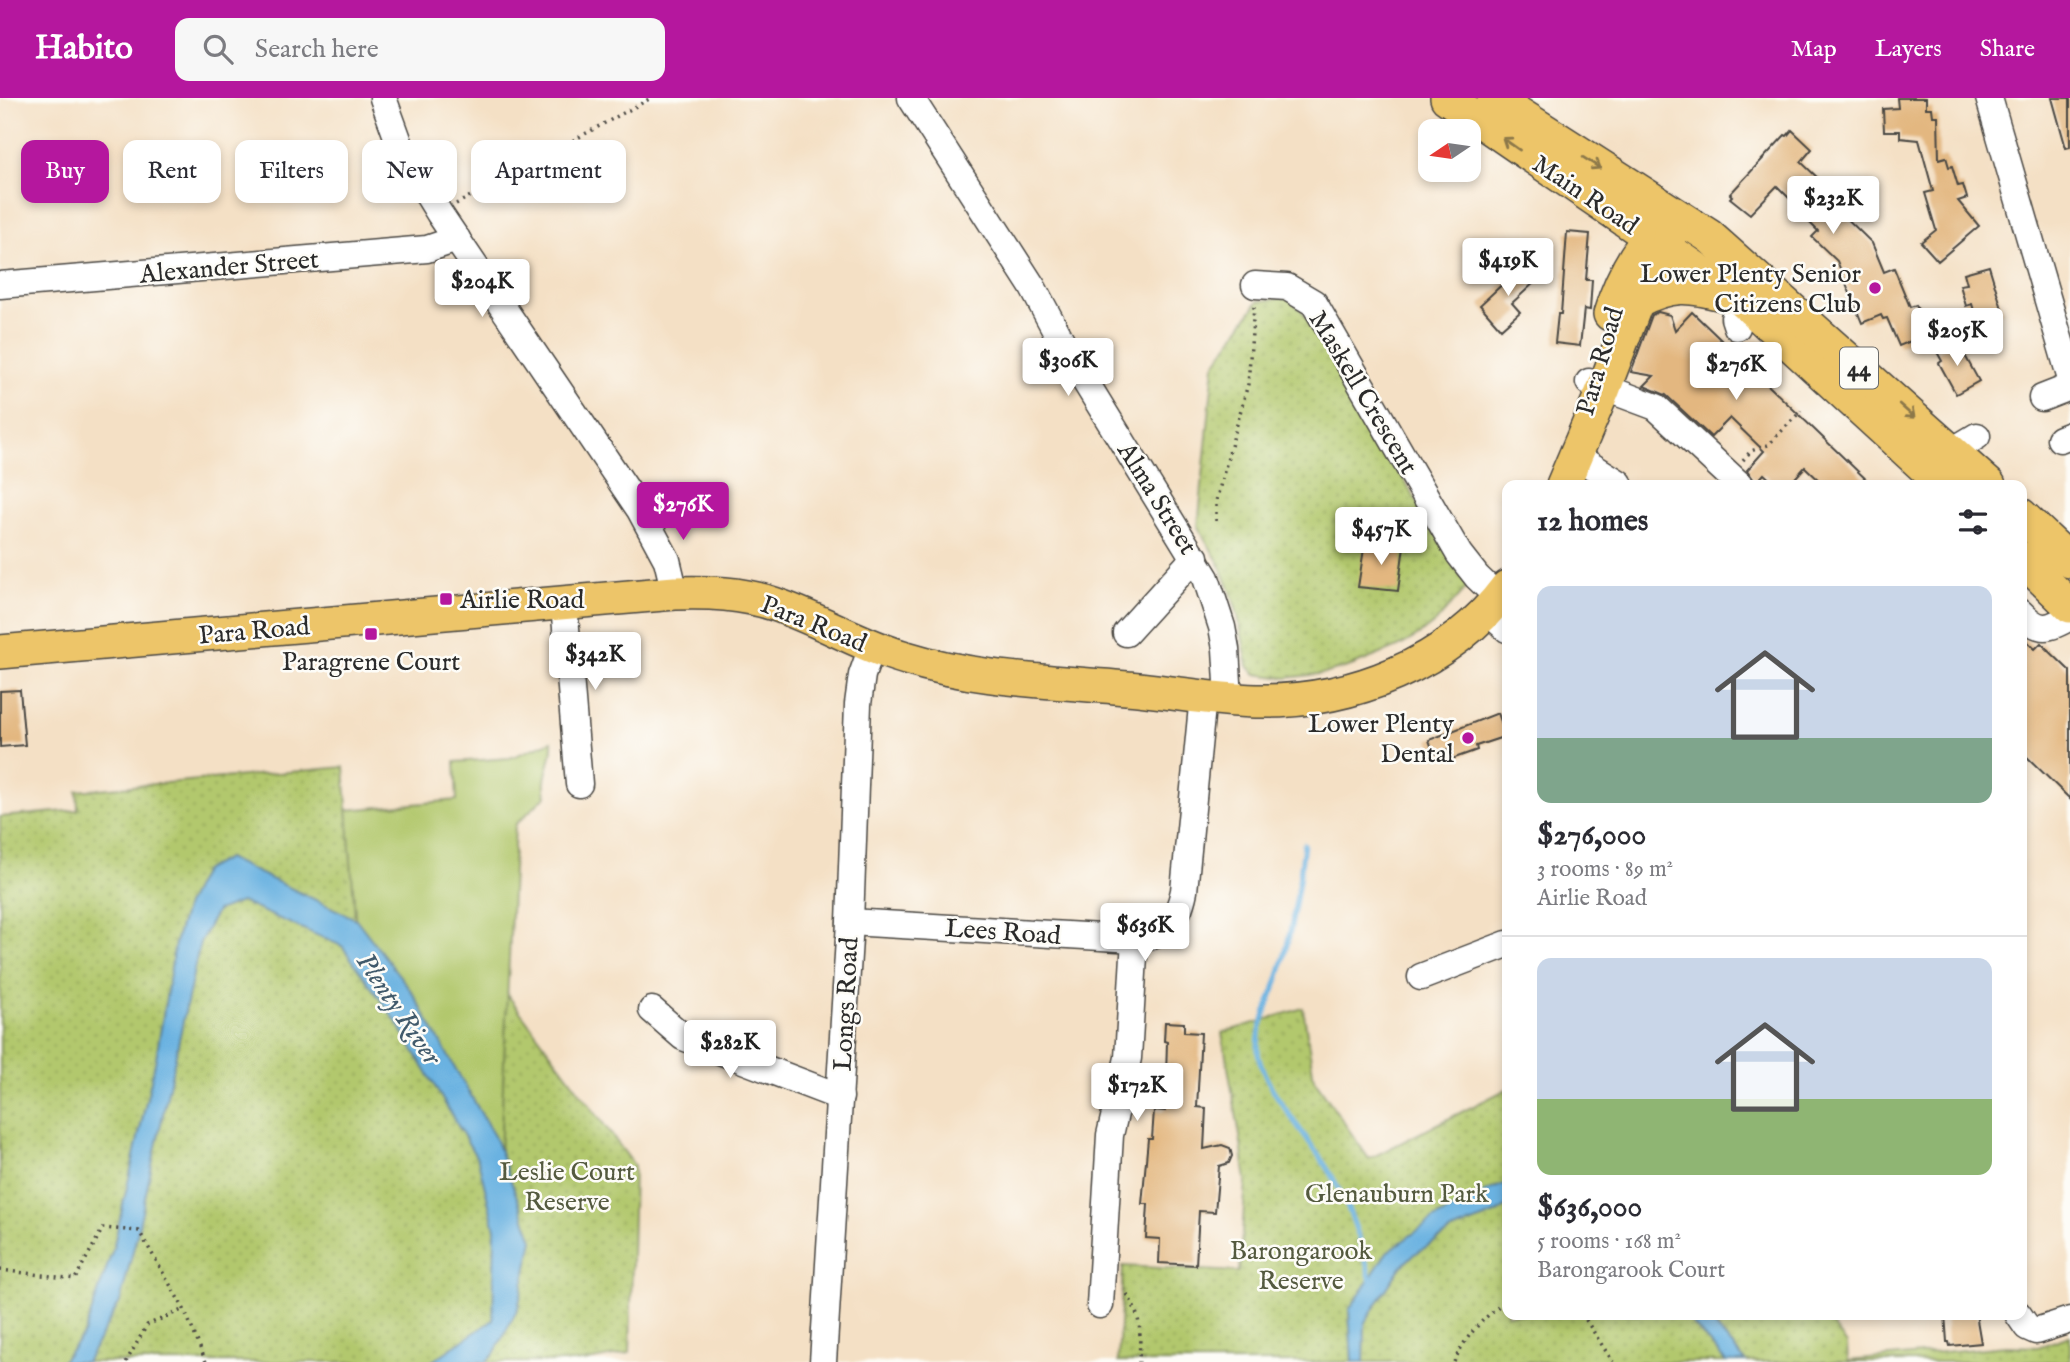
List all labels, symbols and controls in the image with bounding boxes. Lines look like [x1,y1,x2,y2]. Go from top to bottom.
search box [175,18,665,81]
text: Habito [35,28,133,70]
icon: search [199,30,237,68]
text: Search here [255,33,379,66]
text: Map [1791,34,1837,65]
text: Layers [1875,34,1942,65]
text: Share [1980,34,2035,65]
north arrow [1418,119,1480,182]
map controls [1418,119,1481,182]
one-way arrow [1501,137,1521,151]
chip: Buy [21,140,109,203]
chip: Rent [123,140,221,203]
chip: Filters [235,140,348,203]
chip: New [362,140,457,203]
chip: Apartment [471,140,626,203]
street label: Main Road [1526,148,1645,243]
one-way arrow [1582,155,1601,170]
pin: $232K [1784,176,1882,236]
text: $232K [1803,184,1863,213]
pin: $419K [1459,238,1557,298]
street label: Alexander Street [137,243,320,292]
text: $419K [1478,246,1538,275]
place label: Lower Plenty Senior Citizens Club [1640,258,1861,321]
pin: $204K [433,260,531,319]
text: $204K [451,267,513,296]
marker: Lower Plenty Senior Citizens Club [1867,280,1883,296]
street label: Para Road [1569,303,1632,419]
street label: Maskell Crescent [1301,305,1425,481]
pin: $205K [1908,308,2006,368]
text: $205K [1927,316,1987,345]
pin: $306K [1019,338,1117,398]
pin: $276K [1687,342,1785,402]
text: $306K [1039,346,1097,375]
road number: 44 [1840,347,1878,388]
text: $276K [1706,350,1766,379]
one-way arrow [1898,403,1916,419]
street label: Alma Street [1109,436,1204,561]
pin: $276K [634,482,732,542]
text: $276K [653,490,713,519]
text: 12 homes [1537,503,1648,541]
icon: filters [1954,503,1992,541]
pin: $457K [1332,508,1430,567]
text: $457K [1351,515,1411,544]
place label: Airlie Road [459,584,585,617]
street label: Para Road [756,588,871,661]
marker: Airlie Road [438,591,454,607]
street label: Para Road [197,610,311,653]
marker: Paragrene Court [363,626,379,642]
pin: $342K [546,632,644,692]
icon: home [1702,632,1828,758]
text: $342K [565,640,625,669]
place label: Paragrene Court [282,646,460,679]
place label: Lower Plenty Dental [1308,708,1455,771]
marker: Lower Plenty Dental [1460,730,1476,746]
text: $276,000 [1537,817,1646,855]
text: 3 rooms · 89 m² [1537,855,1673,884]
text: Airlie Road [1537,884,1647,913]
pin: $636K [1096,904,1194,963]
text: $636K [1116,911,1174,940]
street label: Lees Road [944,912,1062,953]
street label: Longs Road [827,936,866,1072]
water label: Plenty River [347,946,449,1074]
icon: home [1702,1004,1828,1130]
pin: $282K [681,1020,779,1080]
text: $282K [700,1028,760,1057]
pin: $172K [1088,1063,1186,1123]
text: $172K [1107,1071,1167,1100]
park label: Leslie Court Reserve [499,1156,635,1219]
park label: Glenauburn Park [1305,1178,1490,1211]
text: $636,000 [1537,1189,1642,1227]
text: 5 rooms · 168 m² [1537,1227,1681,1256]
park label: Barongarook Reserve [1230,1235,1373,1298]
text: Barongarook Court [1537,1256,1725,1285]

